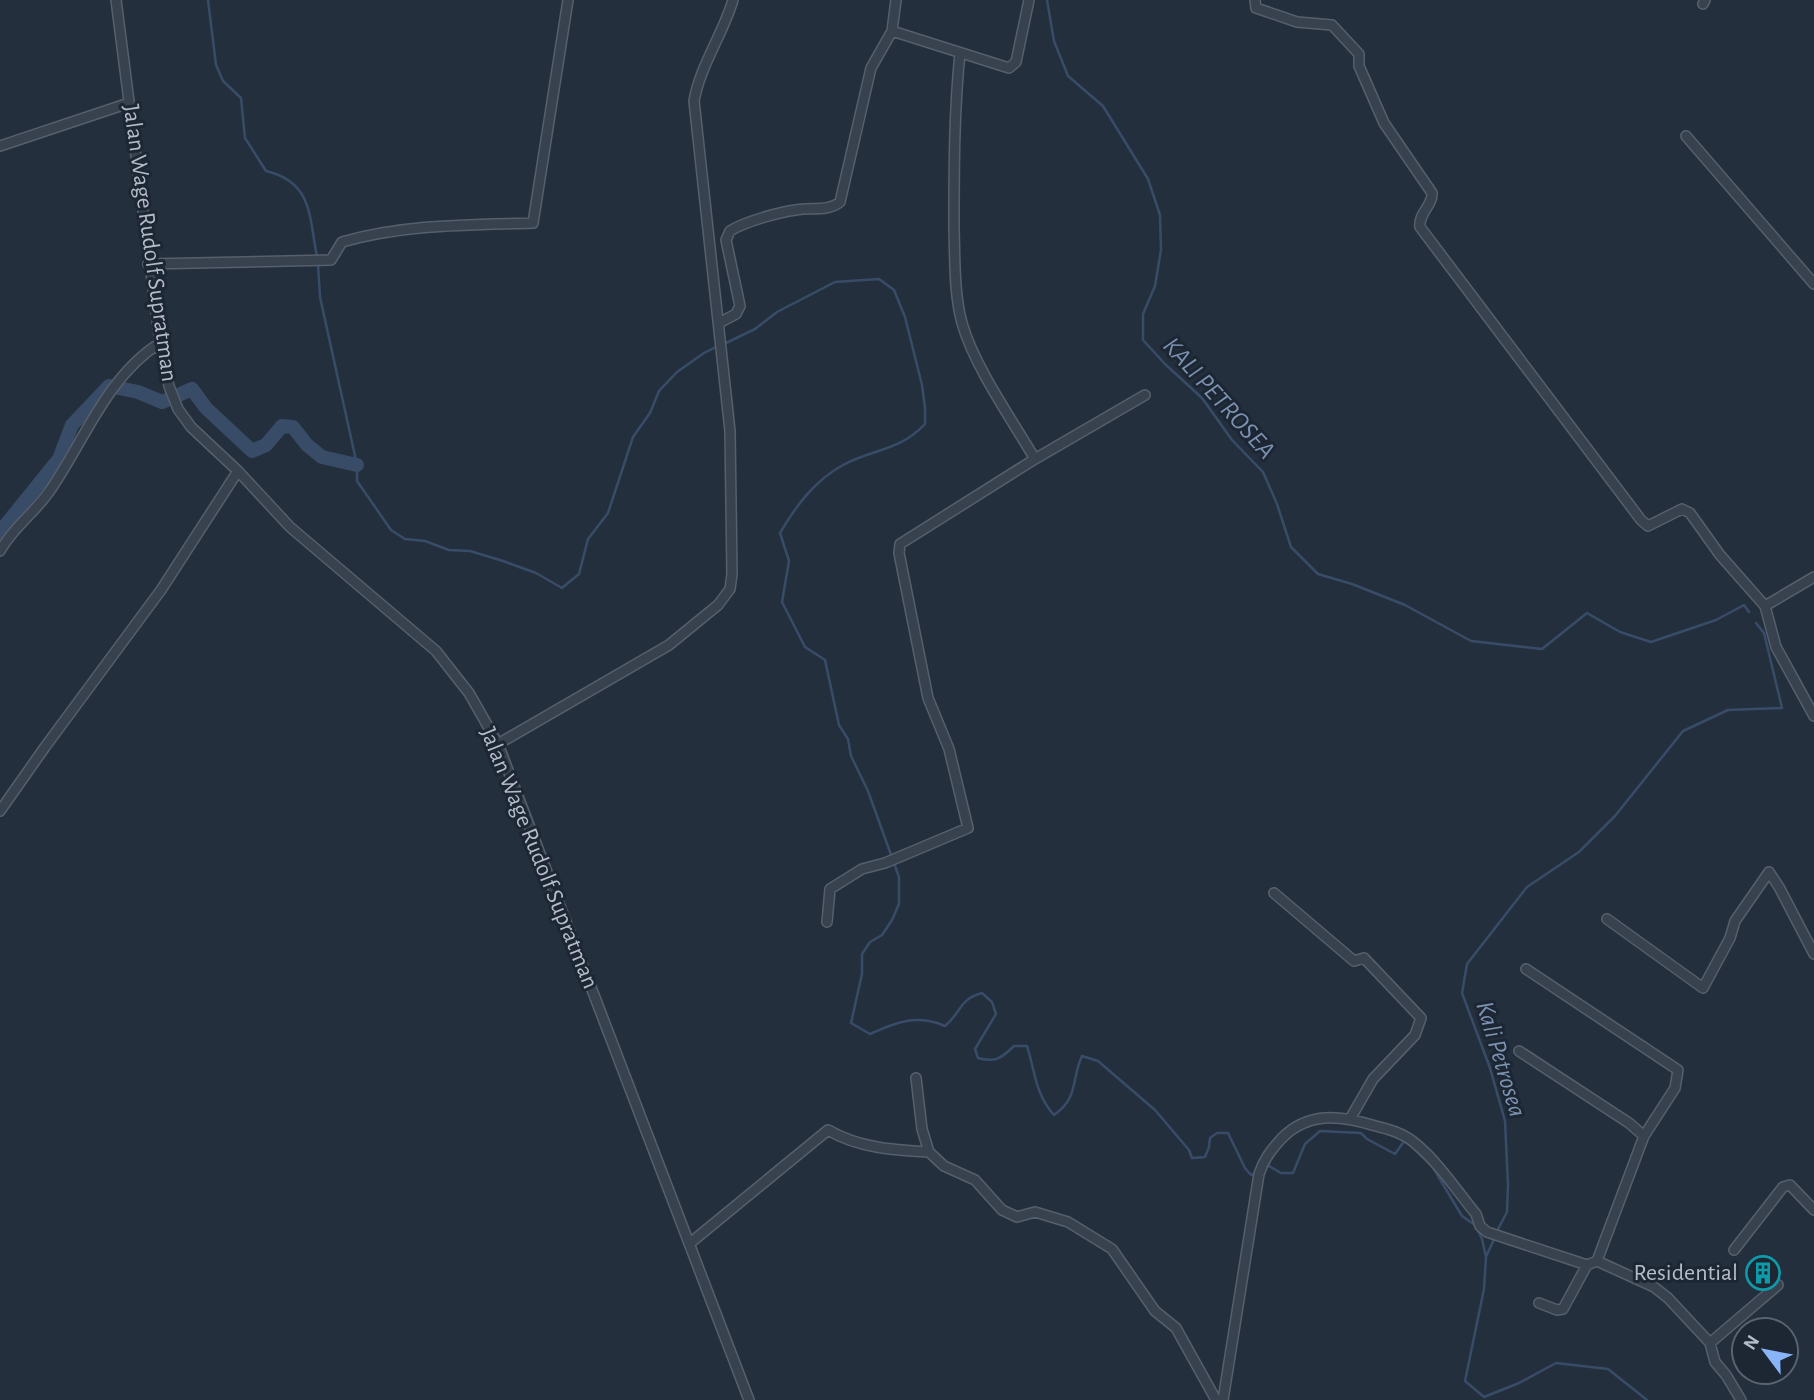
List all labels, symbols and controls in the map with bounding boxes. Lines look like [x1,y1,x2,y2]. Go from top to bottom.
street label: Jalan Wage Rudolf Supratman [119,103,181,383]
water label: KALI PETROSEA [1158,332,1280,464]
street label: Jalan Wage Rudolf Supratman [475,724,603,992]
water label: Kali Petrosea [1471,998,1531,1120]
building icon: Residential [1744,1254,1782,1292]
place label: Residential [1633,1261,1738,1285]
north arrow [1730,1316,1800,1386]
text: N [1740,1332,1763,1353]

